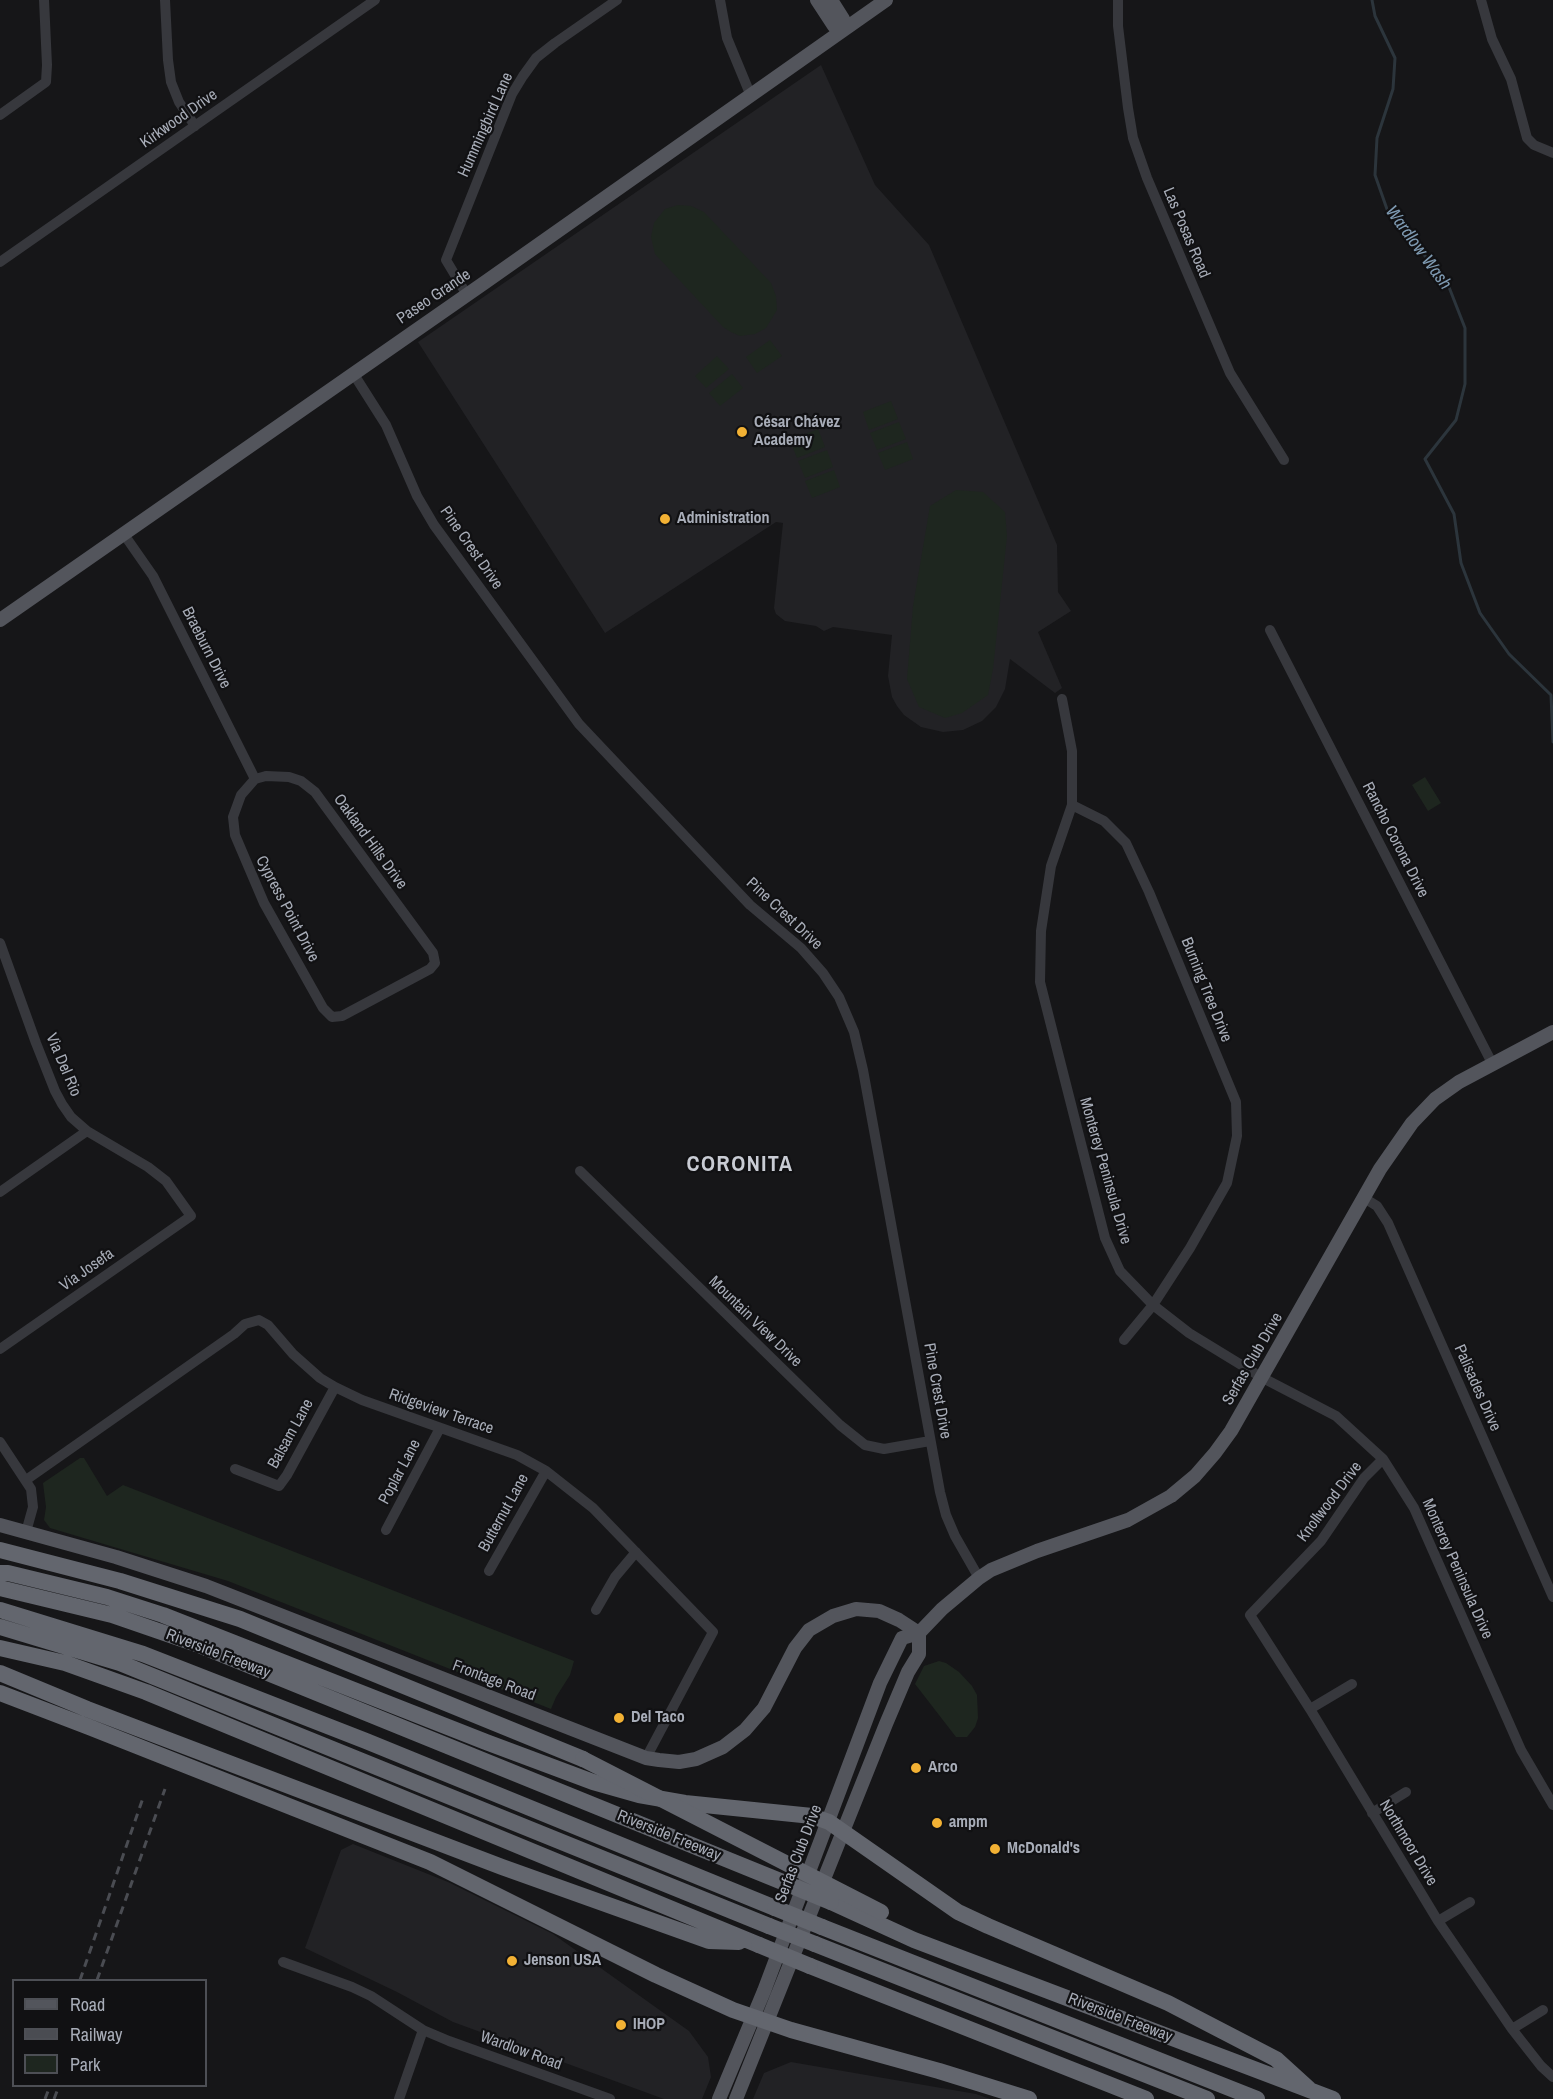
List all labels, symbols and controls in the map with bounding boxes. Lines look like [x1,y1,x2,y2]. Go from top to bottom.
street label: Hummingbird Lane [454,70,518,180]
street label: Kirkwood Drive [137,85,221,153]
street label: Las Posas Road [1158,185,1214,281]
water label: Wardlow Wash [1380,202,1456,294]
street label: Paseo Grande [394,265,474,329]
place label: César Chávez Academy [754,413,840,451]
marker: César Chávez Academy [735,425,749,439]
street label: Pine Crest Drive [435,503,507,593]
place label: Administration [677,509,770,529]
marker: Administration [658,512,672,526]
street label: Braeburn Drive [177,604,235,692]
street label: Rancho Corona Drive [1358,779,1432,901]
street label: Oakland Hills Drive [329,791,411,893]
street label: Cypress Point Drive [251,853,323,965]
street label: Pine Crest Drive [742,874,826,954]
street label: Burning Tree Drive [1176,935,1236,1045]
street label: Via Del Rio [41,1030,85,1100]
street label: Monterey Peninsula Drive [1075,1095,1135,1247]
district label: CORONITA [687,1152,793,1178]
street label: Via Josefa [56,1244,118,1296]
street label: Mountain View Drive [704,1273,806,1371]
street label: Serfas Club Drive [1219,1309,1287,1409]
street label: Pine Crest Drive [919,1342,955,1440]
street label: Palisades Drive [1449,1342,1505,1434]
street label: Ridgeview Terrace [386,1385,496,1439]
street label: Balsam Lane [264,1396,318,1472]
street label: Poplar Lane [375,1436,425,1508]
street label: Knollwood Drive [1294,1458,1366,1546]
street label: Butternut Lane [475,1471,533,1555]
street label: Monterey Peninsula Drive [1417,1496,1497,1642]
street label: Riverside Freeway [163,1625,273,1683]
street label: Frontage Road [450,1656,538,1706]
place label: Del Taco [631,1708,685,1728]
marker: Del Taco [612,1711,626,1725]
place label: Arco [928,1758,958,1778]
marker: Arco [909,1761,923,1775]
street label: Northmoor Drive [1375,1797,1441,1889]
street label: Serfas Club Drive [771,1802,827,1906]
street label: Riverside Freeway [614,1806,724,1866]
place label: ampm [949,1813,988,1833]
marker: ampm [930,1816,944,1830]
place label: McDonald's [1007,1839,1080,1859]
marker: McDonald's [988,1842,1002,1856]
place label: Jenson USA [524,1951,601,1971]
marker: Jenson USA [505,1954,519,1968]
legend [12,1979,207,2087]
street label: Riverside Freeway [1065,1989,1175,2047]
text: Road [70,1992,105,2017]
place label: IHOP [633,2015,665,2035]
marker: IHOP [614,2018,628,2032]
text: Railway [70,2022,123,2047]
street label: Wardlow Road [478,2027,564,2075]
text: Park [70,2052,100,2077]

